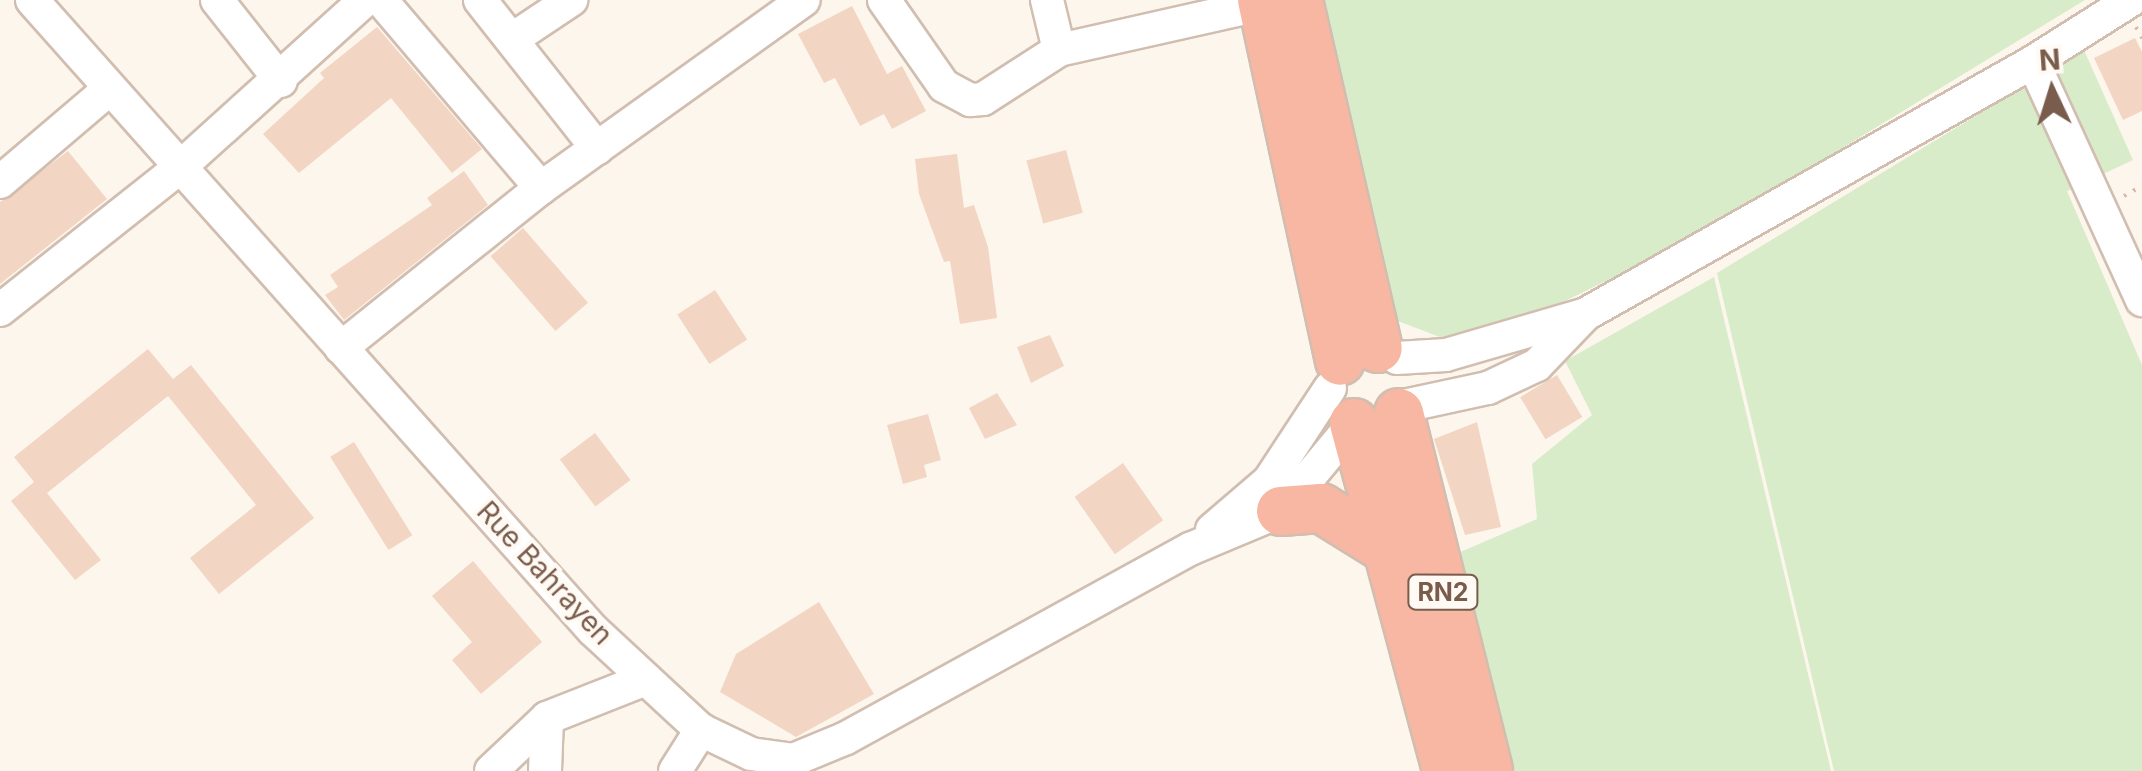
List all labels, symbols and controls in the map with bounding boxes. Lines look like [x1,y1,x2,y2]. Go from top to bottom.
north arrow [2002,40,2102,140]
text: N [2038,42,2062,78]
street label: Rue Bahrayen [470,495,620,651]
road number: RN2 [1406,572,1480,612]

